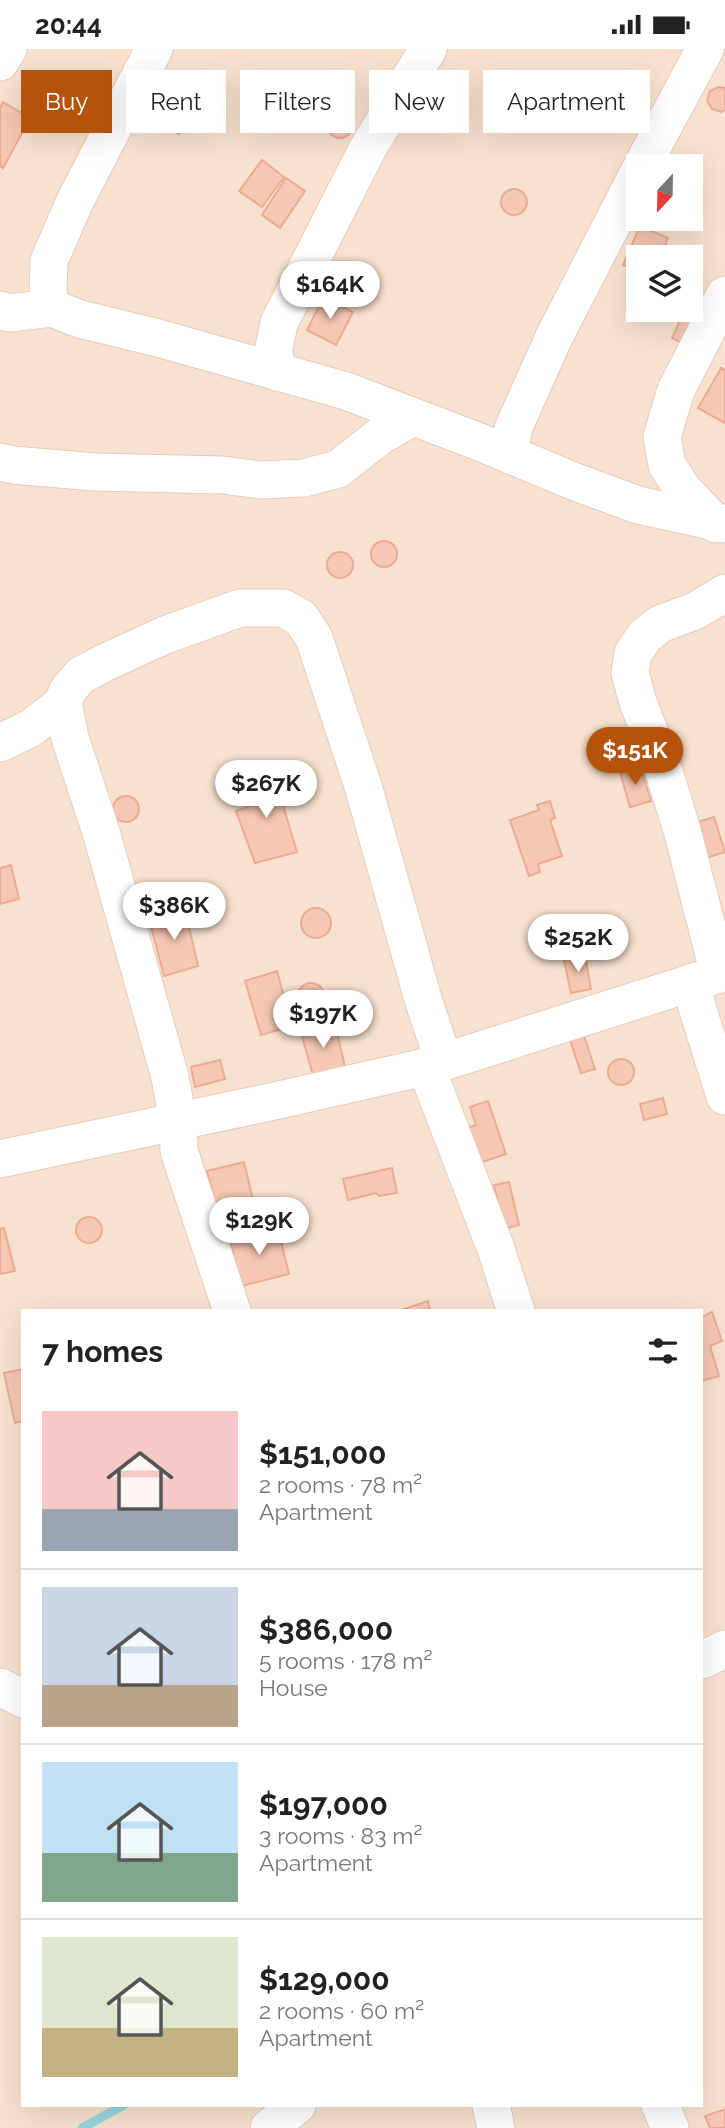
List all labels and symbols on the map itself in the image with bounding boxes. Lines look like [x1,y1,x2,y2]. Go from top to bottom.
north arrow [626,154,704,231]
pin: $164K [281,261,379,321]
pin: $151K [586,727,684,787]
pin: $267K [217,761,315,820]
pin: $386K [125,883,223,942]
pin: $252K [529,915,627,974]
pin: $197K [274,991,372,1050]
pin: $129K [210,1197,308,1257]

